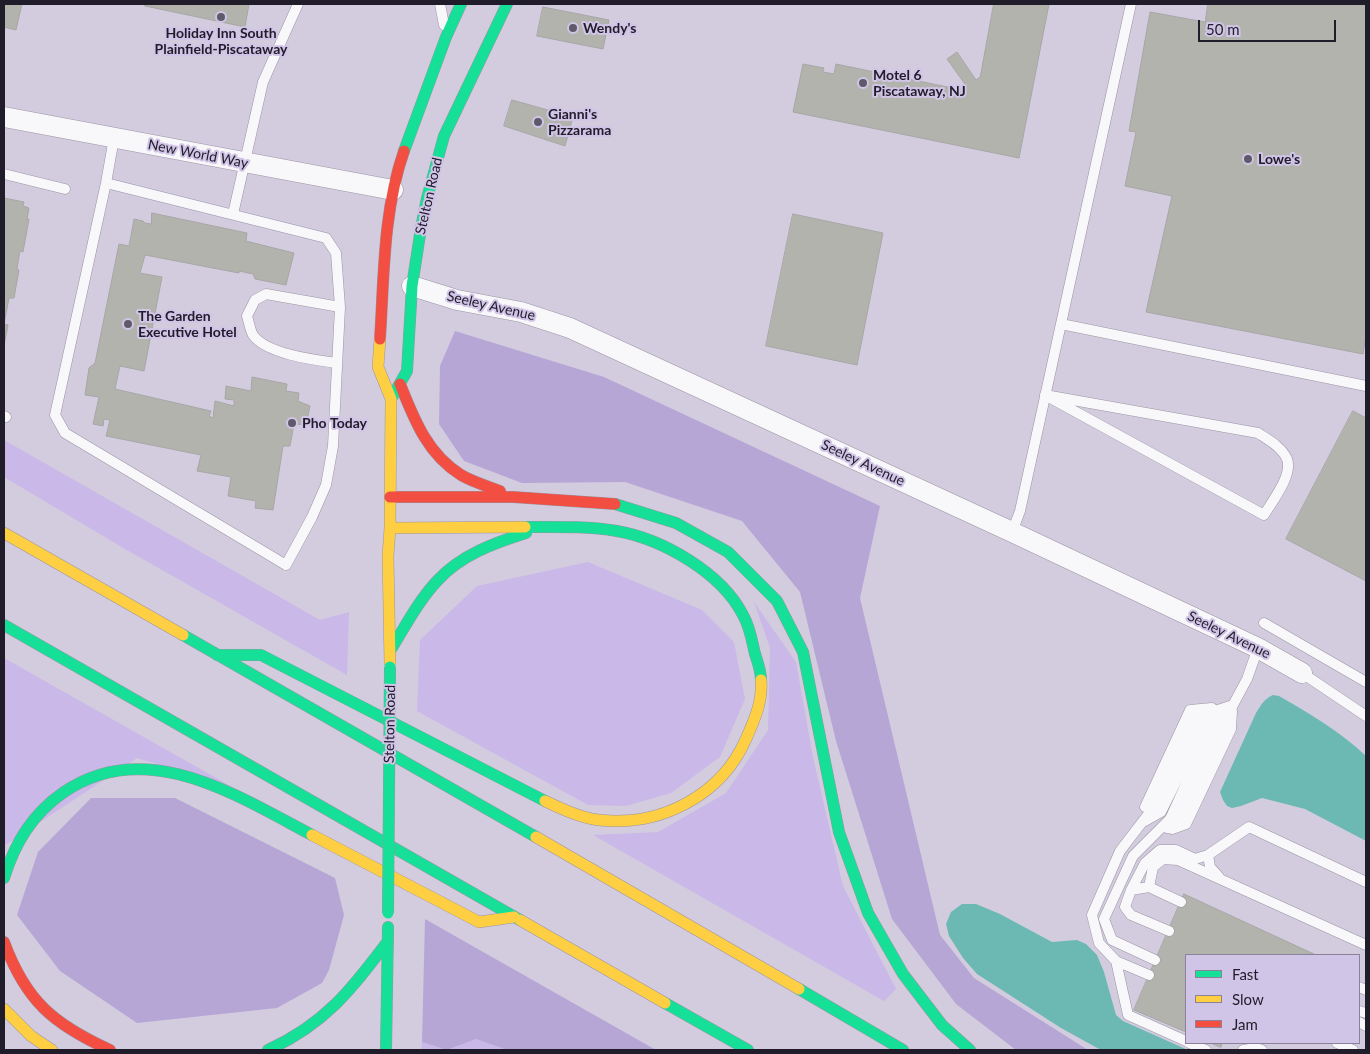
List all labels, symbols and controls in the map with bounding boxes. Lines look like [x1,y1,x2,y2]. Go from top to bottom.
scale bar [1200,10,1338,42]
marker: Holiday Inn South Plainfield-Piscataway [215,11,227,23]
place label: Wendy's [583,20,637,36]
text: 50 m [1206,20,1240,38]
marker: Wendy's [567,22,579,34]
place label: Holiday Inn South Plainfield-Piscataway [155,25,287,58]
place label: Motel 6 Piscataway, NJ [873,67,966,100]
marker: Motel 6 Piscataway, NJ [857,77,869,89]
place label: Gianni's Pizzarama [548,106,611,138]
marker: Gianni's Pizzarama [532,116,544,128]
street label: New World Way [147,136,249,172]
place label: Lowe's [1258,151,1300,167]
marker: Lowe's [1242,153,1254,165]
street label: Stelton Road [412,156,446,236]
street label: Seeley Avenue [445,288,537,324]
place label: The Garden Executive Hotel [138,308,237,341]
marker: The Garden Executive Hotel [122,318,134,330]
place label: Pho Today [302,415,367,431]
marker: Pho Today [286,417,298,429]
street label: Seeley Avenue [819,436,907,490]
street label: Seeley Avenue [1185,608,1273,662]
street label: Stelton Road [381,685,399,763]
legend [1185,954,1360,1044]
text: Fast [1232,965,1259,983]
text: Slow [1232,990,1264,1008]
text: Jam [1232,1015,1258,1033]

